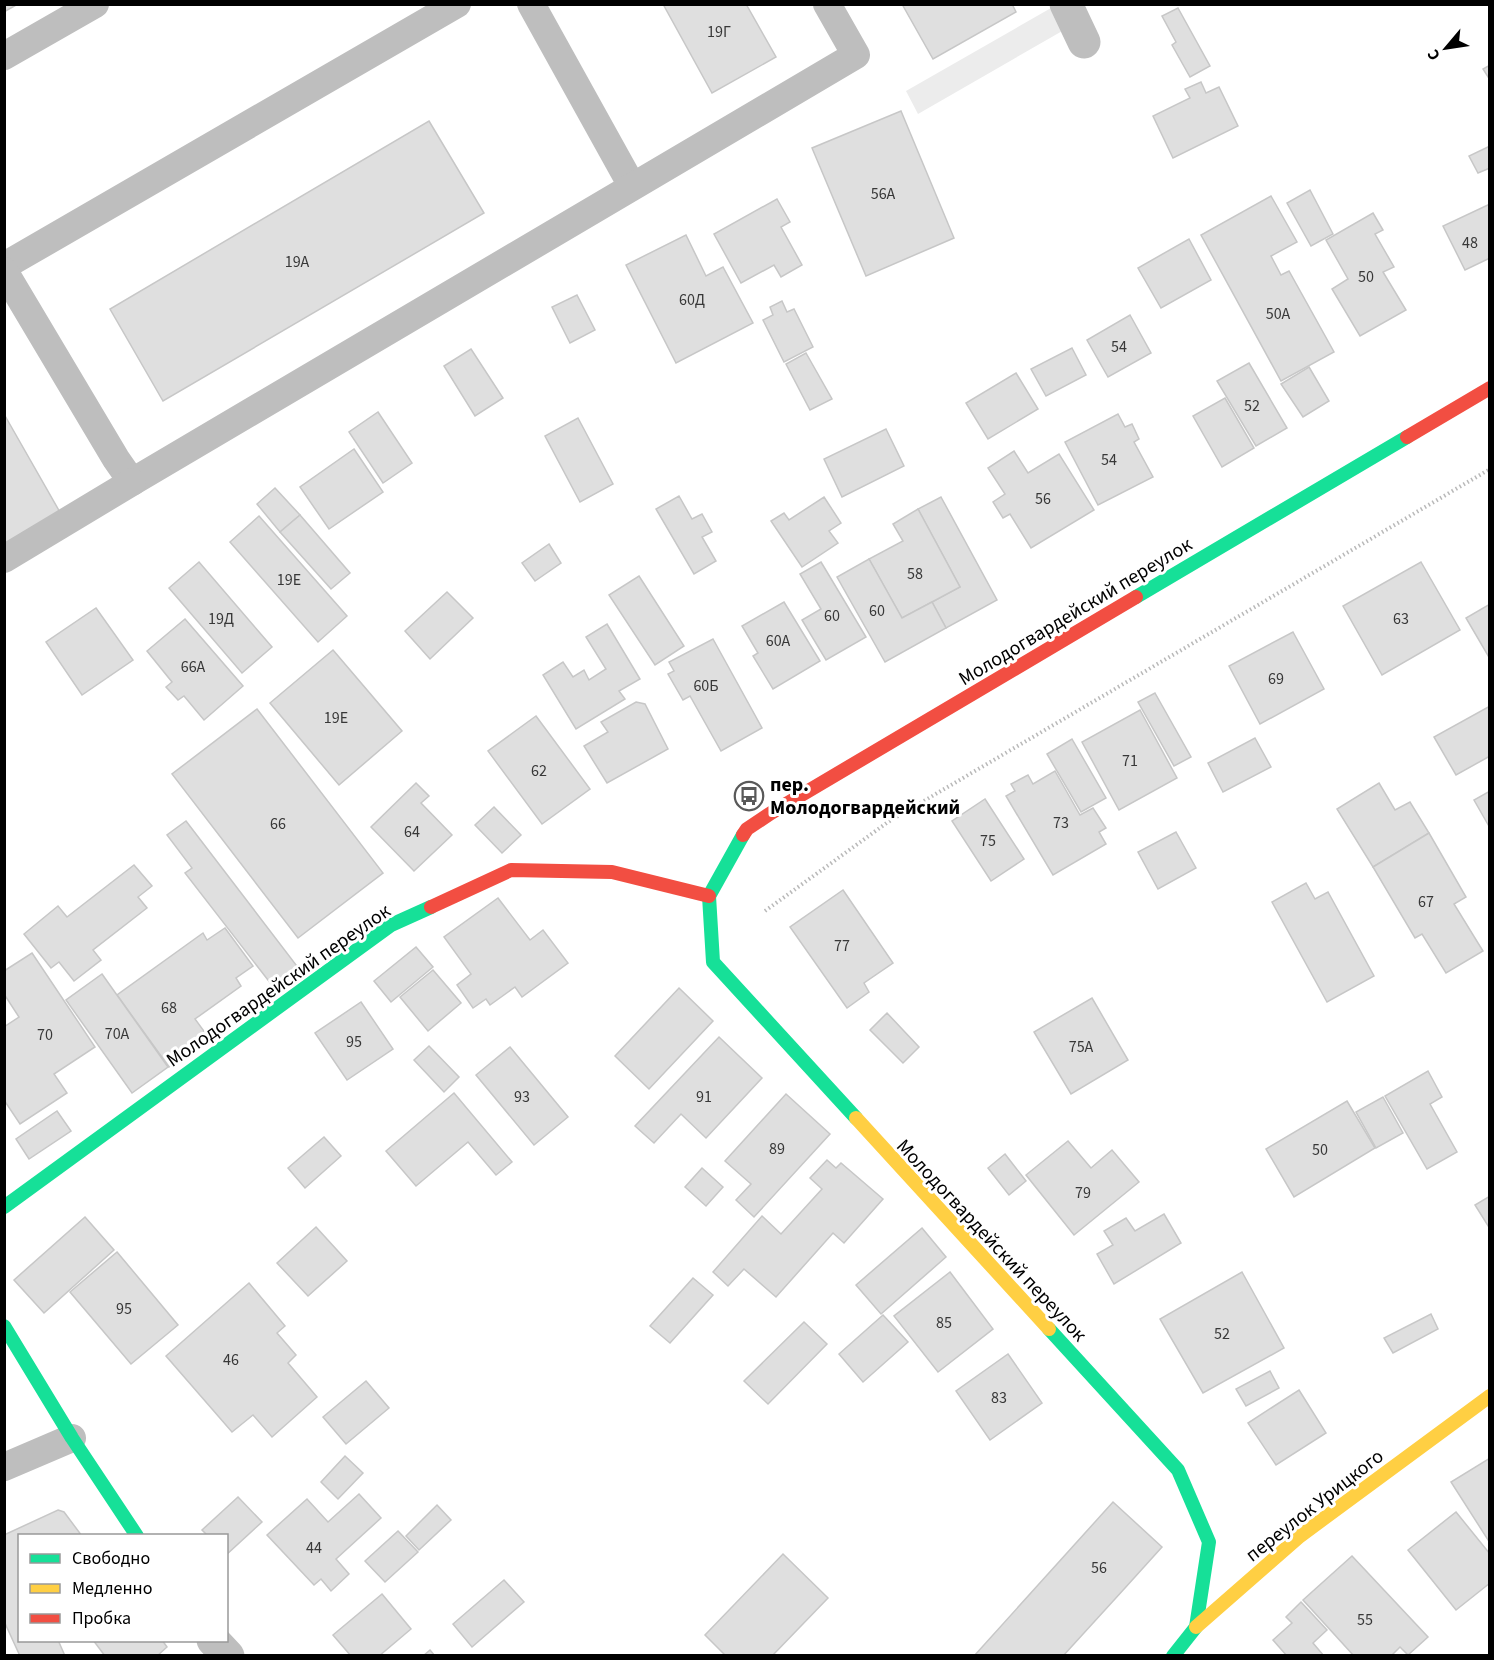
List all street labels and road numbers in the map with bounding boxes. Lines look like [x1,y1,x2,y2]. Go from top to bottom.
street label: Молодогвардейский переулок [953,531,1198,693]
street label: Молодогвардейский переулок [161,897,396,1074]
street label: Молодогвардейский переулок [890,1133,1093,1348]
street label: переулок Урицкого [1240,1443,1390,1569]

